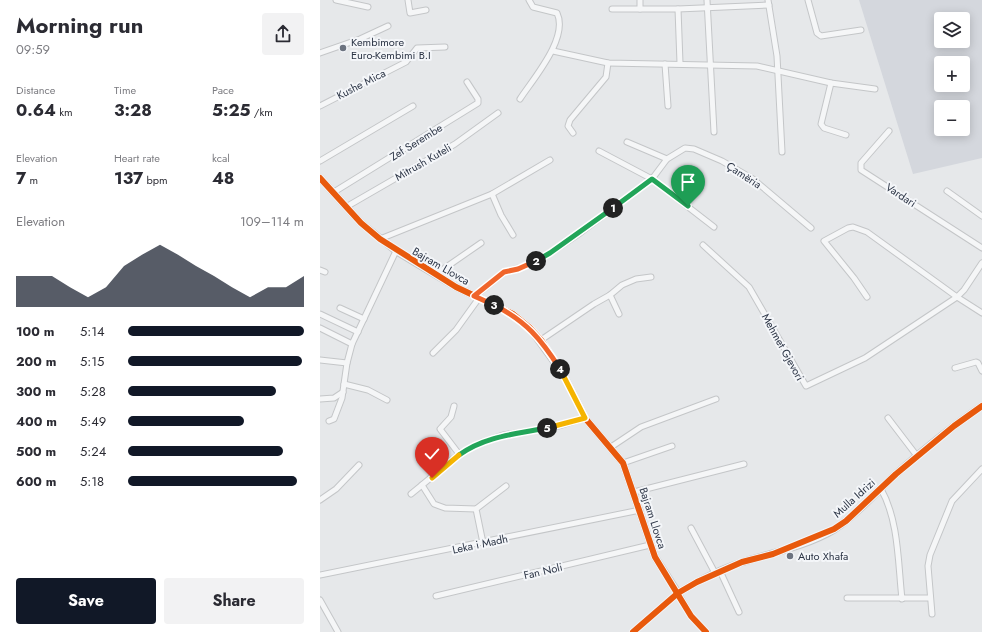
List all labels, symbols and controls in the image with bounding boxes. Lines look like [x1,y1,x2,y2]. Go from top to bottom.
text: Morning run [16,9,143,41]
map controls [934,12,970,136]
button: layers [934,12,970,48]
button: share [262,13,304,55]
place label: Kembimore Euro-Kembimi B.I [351,34,431,63]
text: 09:59 [16,40,50,59]
marker: Kembimore Euro-Kembimi B.I [338,43,348,53]
button: + [934,56,970,92]
street label: Kushe Mica [334,65,388,103]
text: Distance [16,82,55,98]
text: Time [114,82,136,98]
text: Pace [212,82,234,98]
text: 0.64 [16,98,56,122]
text: 3:28 [114,98,152,122]
text: 5:25 [212,98,251,122]
button: − [934,100,970,136]
text: km [56,104,73,120]
text: /km [251,104,273,120]
street label: Zef Serembe [387,119,446,164]
street label: Mitrush Kuteli [392,139,454,185]
text: Elevation [16,150,58,166]
text: Heart rate [114,150,160,166]
text: kcal [212,150,230,166]
street label: Çamëria [723,158,765,192]
pin [671,165,705,206]
text: 7 [16,166,26,190]
text: 137 [114,166,143,190]
text: 48 [212,166,235,190]
icon: arrive [677,171,699,193]
text: m [26,172,38,188]
text: bpm [143,172,168,188]
street label: Vardari [883,179,919,211]
pin: 1 [603,198,623,218]
text: 1 [610,200,616,216]
text: Elevation [16,212,65,231]
text: 109–114 m [240,212,304,231]
street label: Bajram Llovca [409,243,473,289]
pin: 2 [526,251,546,271]
text: 2 [532,253,540,269]
pin: 3 [484,295,504,315]
text: 3 [491,297,497,313]
street label: Mehmet Gjevori [758,310,808,384]
text: 100 m [16,322,54,341]
text: 5:14 [80,322,105,341]
text: 200 m [16,352,56,371]
text: 5:15 [80,352,104,371]
pin: 4 [550,359,570,379]
text: 4 [556,361,564,377]
text: 300 m [16,382,56,401]
text: 5:28 [80,382,106,401]
text: 400 m [16,412,57,431]
text: 5:49 [80,412,106,431]
pin: 5 [537,418,557,438]
text: 5 [543,420,551,436]
pin [415,437,449,478]
text: 500 m [16,442,56,461]
text: 5:24 [80,442,106,461]
icon: check [421,443,443,465]
text: 600 m [16,472,56,491]
text: 5:18 [80,472,104,491]
street label: Mulla Idrizi [829,475,879,521]
street label: Bajram Llovca [636,485,670,551]
street label: Leka i Madh [451,530,509,558]
place label: Auto Xhafa [798,548,848,564]
marker: Auto Xhafa [785,551,795,561]
street label: Fan Noli [522,559,564,583]
button: Save [16,578,156,624]
button: Share [164,578,304,624]

